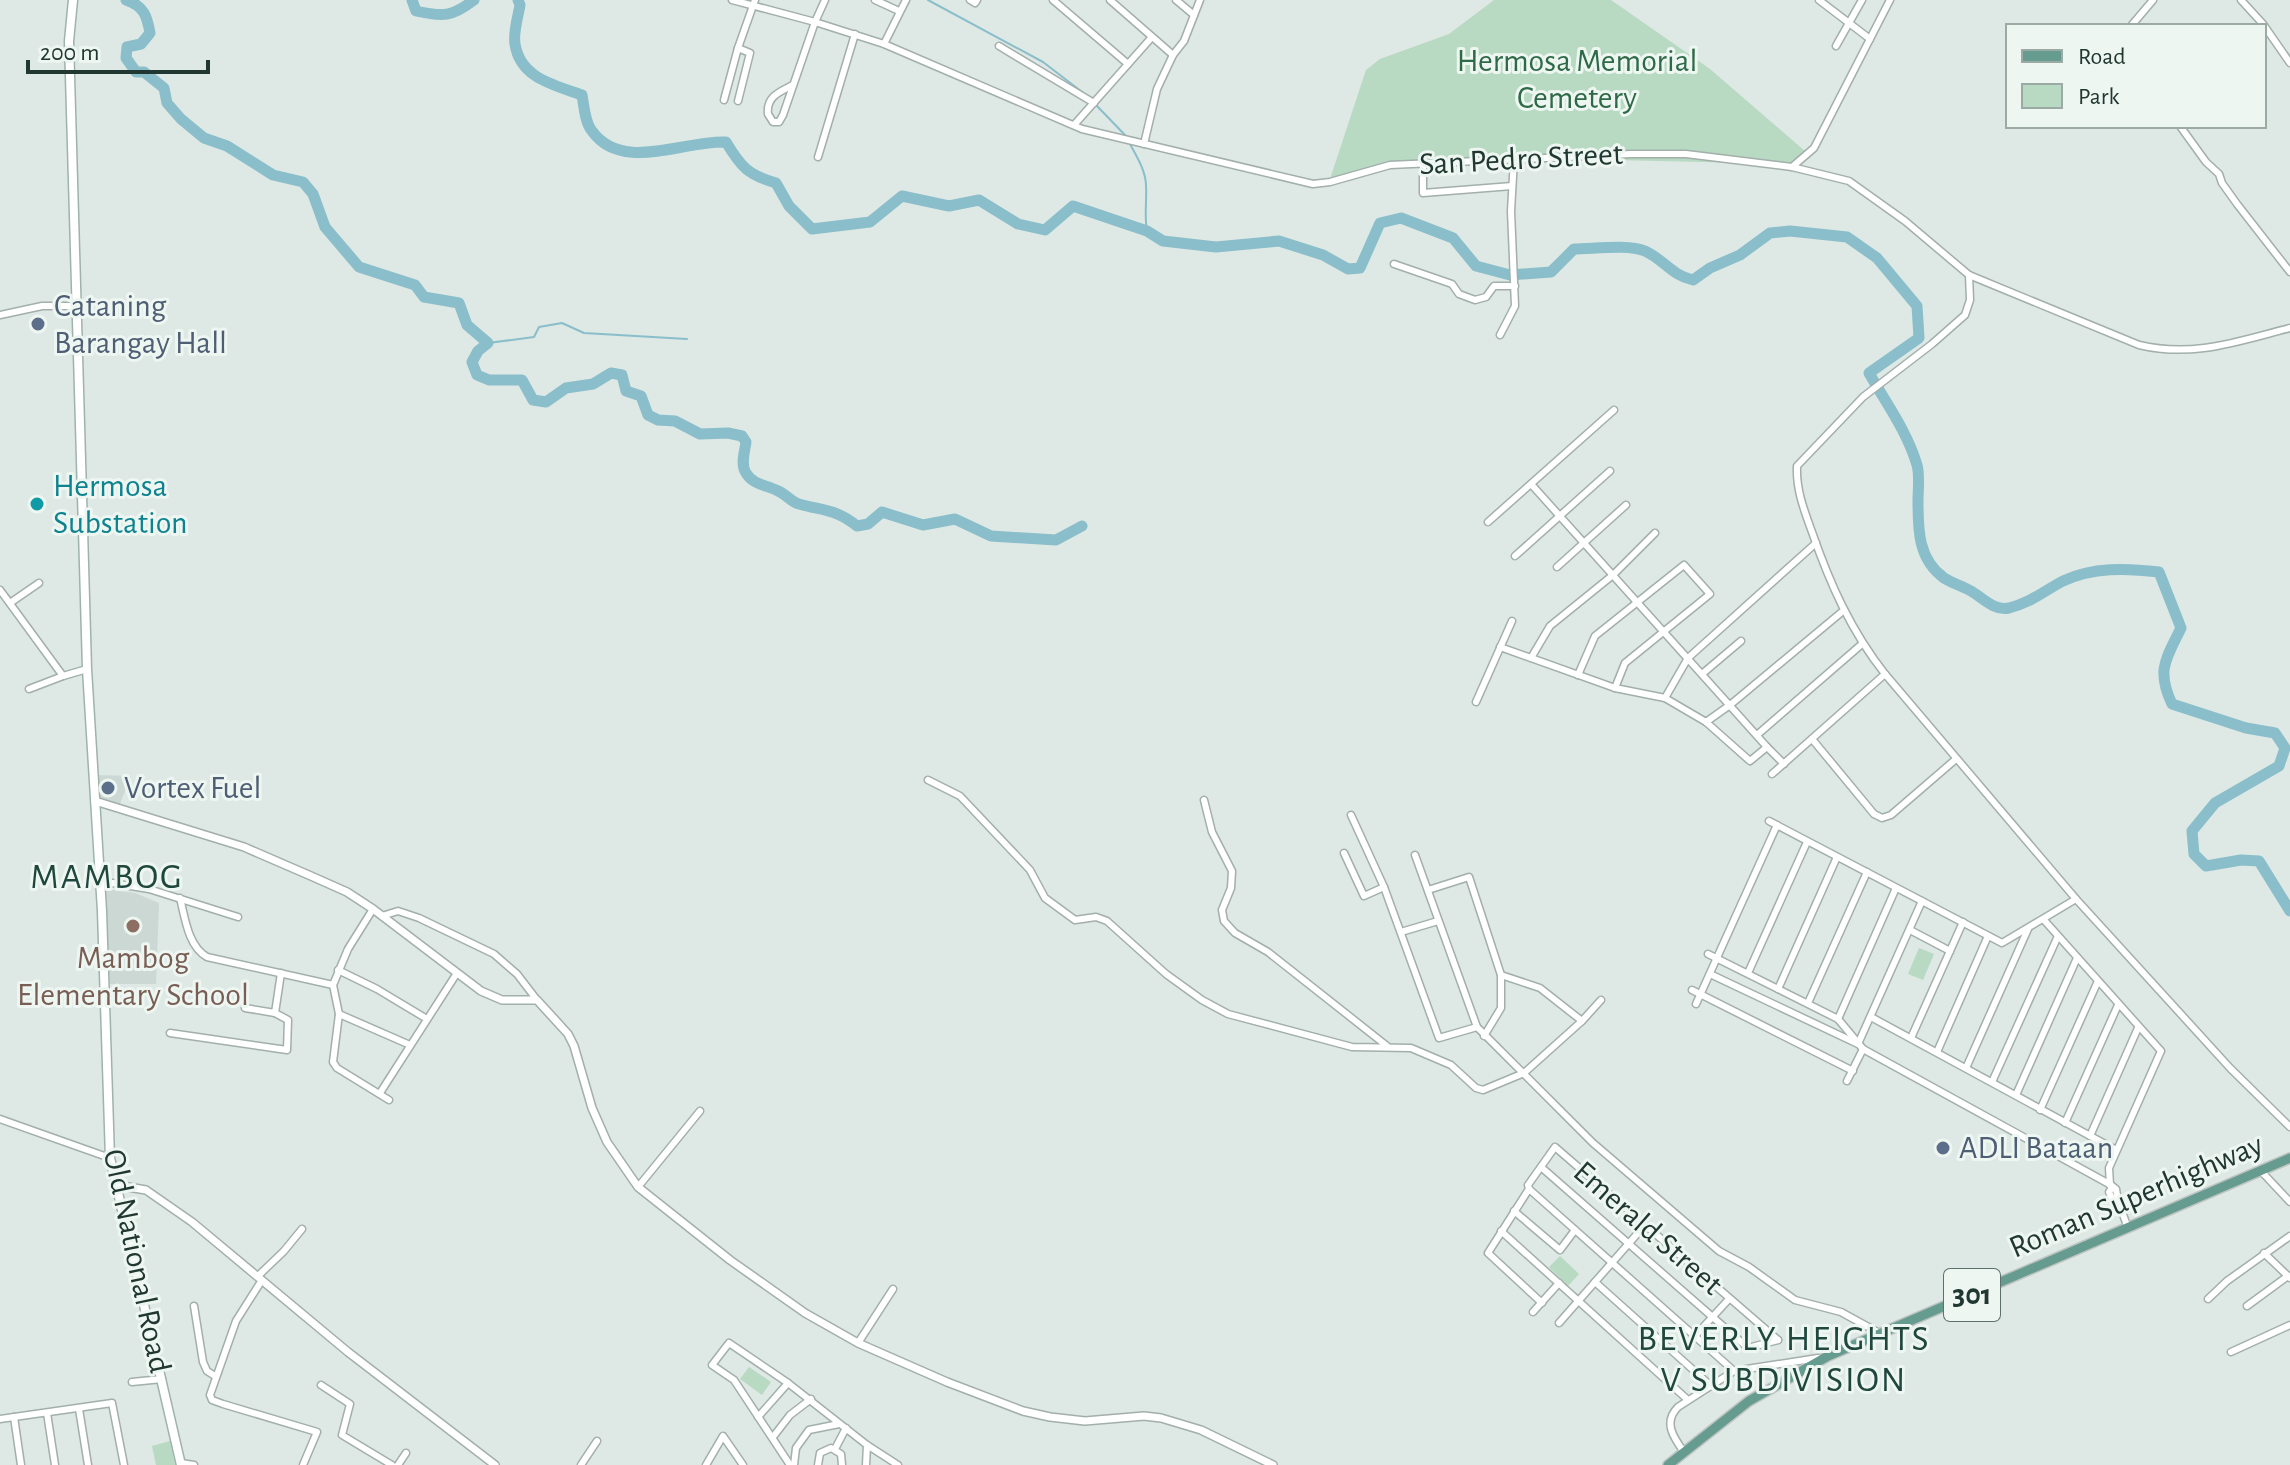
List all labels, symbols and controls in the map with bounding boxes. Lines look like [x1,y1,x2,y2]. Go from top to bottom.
scale bar [28,24,208,74]
legend [2006,24,2266,128]
text: 200 m [40,41,99,65]
park label: Hermosa Memorial Cemetery [1457,45,1697,114]
text: Road [2078,45,2126,69]
text: Park [2078,85,2119,109]
street label: San Pedro Street [1418,138,1624,180]
place label: Cataning Barangay Hall [54,290,227,359]
marker: Cataning Barangay Hall [29,315,47,333]
place label: Hermosa Substation [53,470,188,539]
marker: Hermosa Substation [28,495,46,513]
place label: Vortex Fuel [124,772,261,804]
marker: Vortex Fuel [99,779,117,797]
district label: MAMBOG [30,859,184,895]
marker: Mambog Elementary School [124,917,142,935]
place label: Mambog Elementary School [17,942,249,1011]
street label: Roman Superhighway [2005,1128,2268,1264]
place label: ADLI Bataan [1959,1132,2113,1164]
marker: ADLI Bataan [1934,1139,1952,1157]
street label: Old National Road [98,1146,176,1376]
street label: Emerald Street [1568,1155,1728,1301]
road number: 301 [1944,1269,2000,1321]
district label: BEVERLY HEIGHTS V SUBDIVISION [1637,1321,1931,1398]

